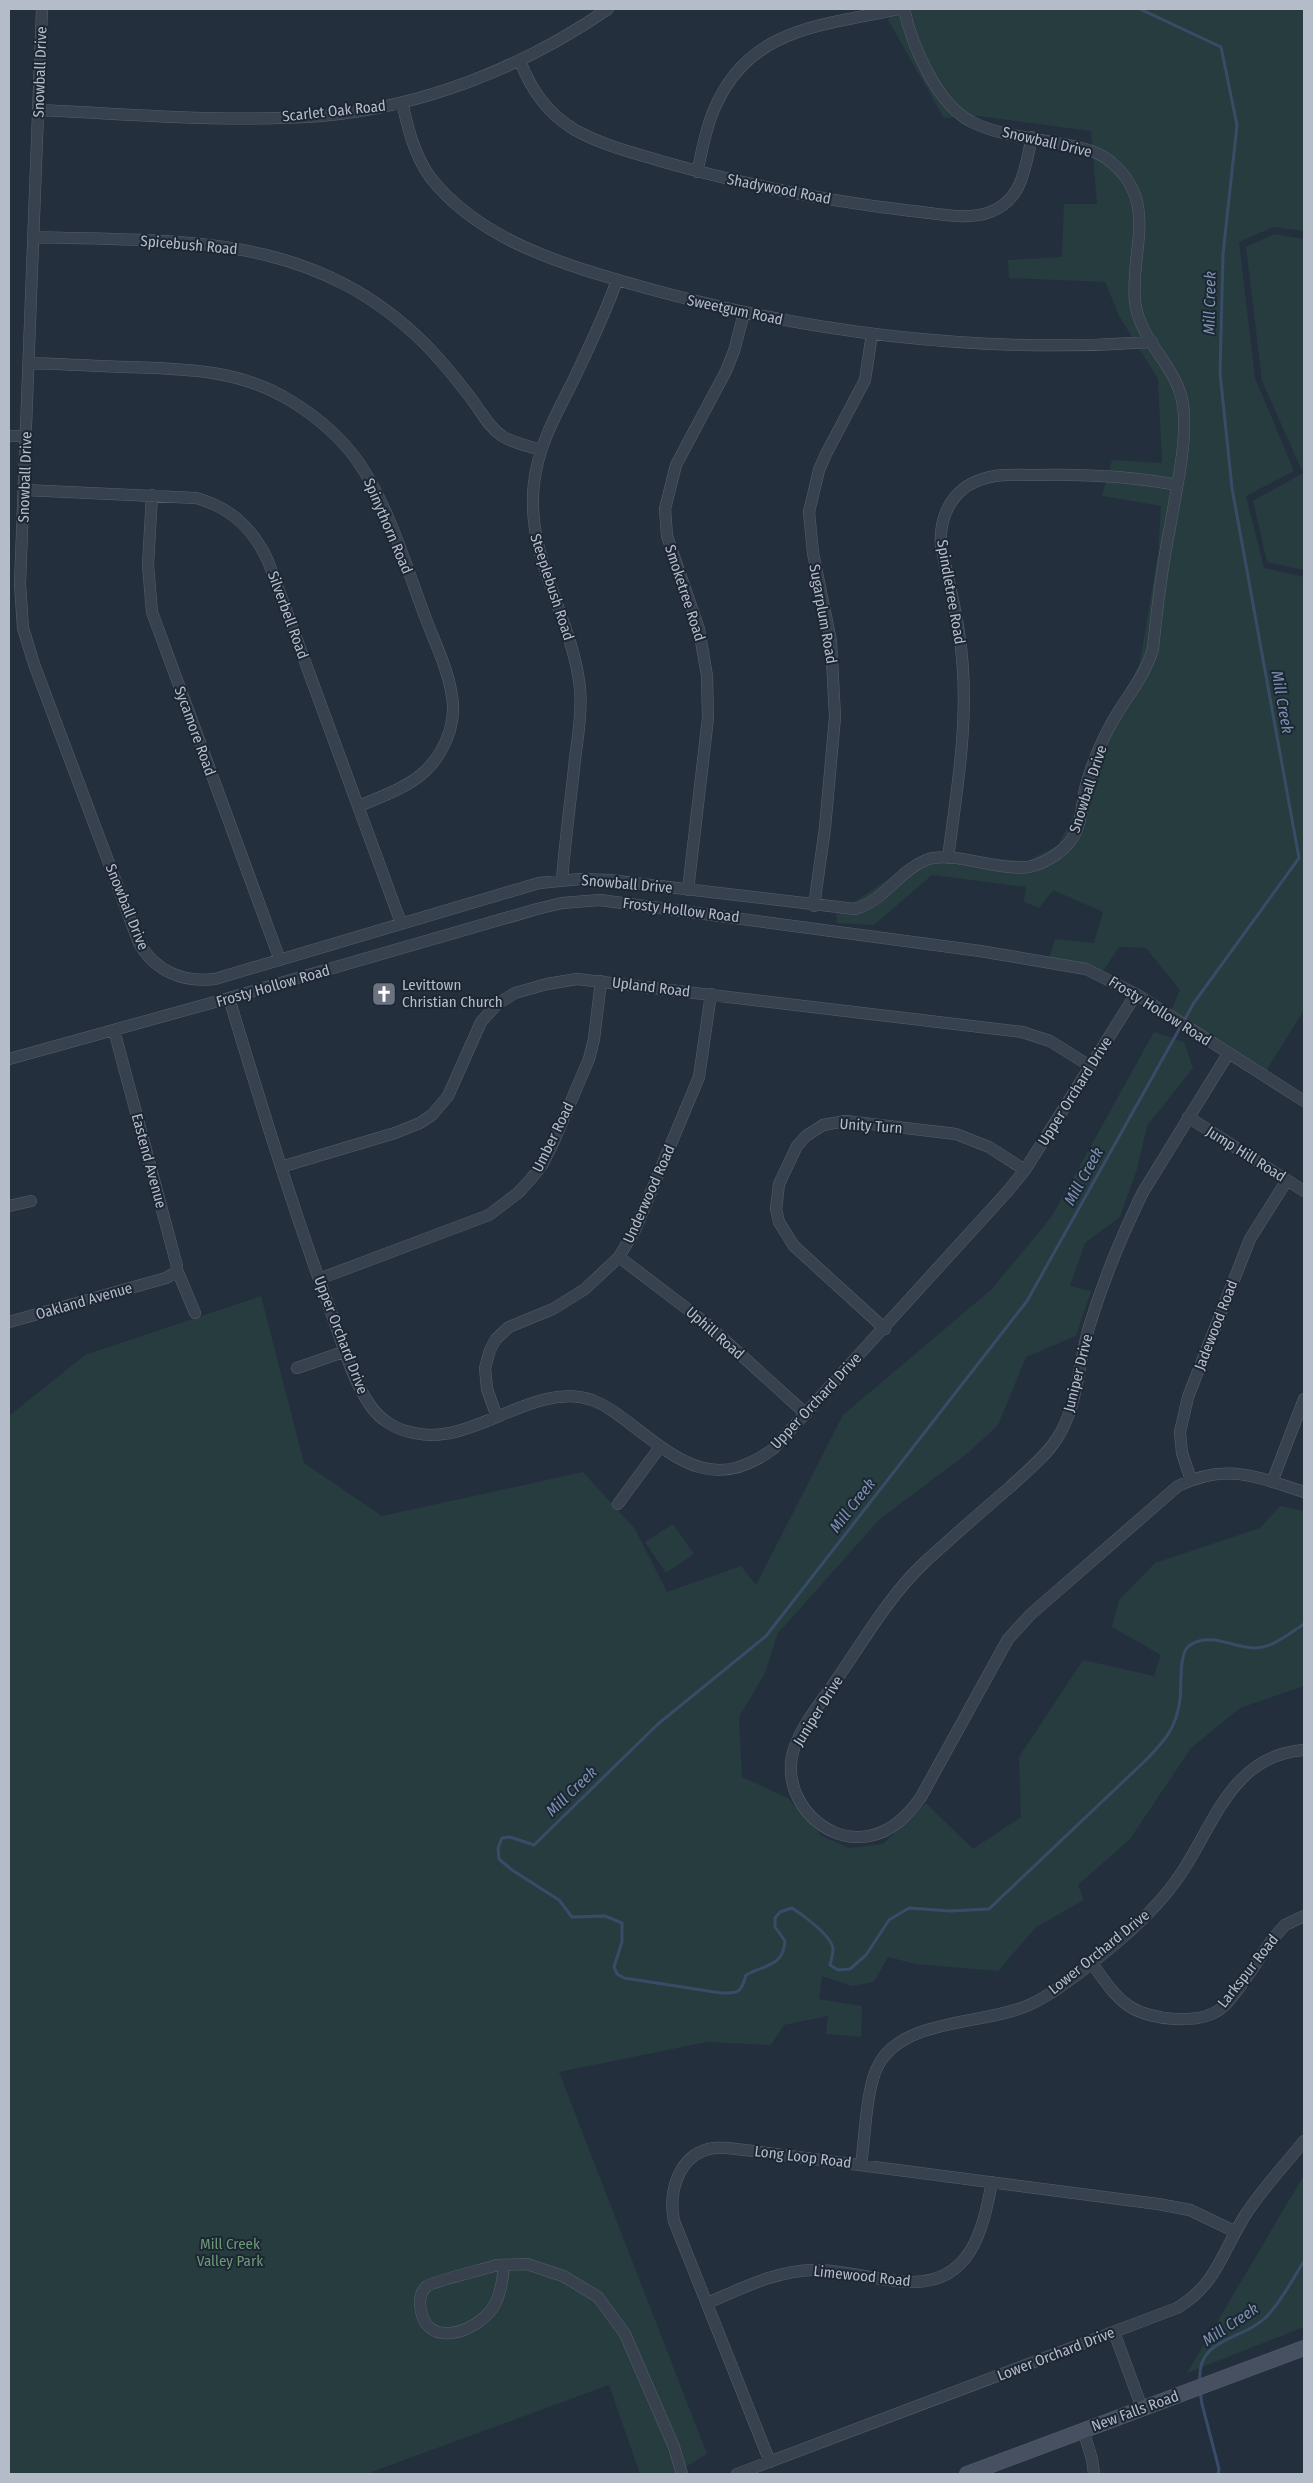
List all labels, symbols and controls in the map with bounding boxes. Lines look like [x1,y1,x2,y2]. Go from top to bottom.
street label: Snowball Drive [29,26,51,118]
street label: Scarlet Oak Road [281,97,387,125]
street label: Snowball Drive [1000,123,1094,161]
street label: Shadywood Road [725,170,833,208]
street label: Spicebush Road [140,232,238,258]
water label: Mill Creek [1199,271,1220,335]
street label: Sweetgum Road [685,291,785,329]
street label: Snowball Drive [14,431,36,523]
street label: Spinythorn Road [360,475,416,577]
street label: Steeplebush Road [526,531,578,643]
street label: Spindletree Road [933,538,969,646]
street label: Smoketree Road [661,543,709,643]
street label: Sugarplum Road [805,563,841,665]
street label: Silverbell Road [264,569,312,661]
water label: Mill Creek [1268,669,1297,735]
street label: Sycamore Road [170,684,220,778]
street label: Snowball Drive [1065,743,1111,835]
street label: Snowball Drive [102,861,152,953]
street label: Snowball Drive [581,871,673,897]
street label: Frosty Hollow Road [622,894,740,926]
street label: Frosty Hollow Road [214,961,332,1011]
street label: Frosty Hollow Road [1105,972,1215,1050]
street label: Upland Road [611,973,691,1001]
place label: Levittown Christian Church [402,976,503,1011]
church icon: Levittown Christian Church [371,981,397,1007]
street label: Upper Orchard Drive [1034,1033,1116,1149]
street label: Umber Road [528,1099,578,1175]
street label: Eastend Avenue [128,1112,170,1210]
street label: Unity Turn [839,1115,903,1137]
street label: Jump Hill Road [1203,1122,1289,1186]
street label: Underwood Road [619,1142,679,1246]
water label: Mill Creek [1060,1144,1107,1209]
street label: Upper Orchard Drive [310,1273,372,1397]
street label: Jadewood Road [1191,1277,1241,1373]
street label: Oakland Avenue [34,1279,134,1323]
street label: Uphill Road [682,1303,748,1363]
street label: Juniper Drive [1060,1332,1096,1414]
street label: Upper Orchard Drive [767,1349,865,1453]
water label: Mill Creek [825,1474,879,1536]
street label: Juniper Drive [789,1673,847,1749]
water label: Mill Creek [542,1762,601,1820]
street label: Lower Orchard Drive [1045,1906,1153,1998]
street label: Larkspur Road [1214,1931,1282,2011]
street label: Long Loop Road [754,2142,852,2172]
park label: Mill Creek Valley Park [197,2235,263,2270]
street label: Limewood Road [813,2262,911,2290]
water label: Mill Creek [1199,2299,1262,2350]
street label: Lower Orchard Drive [995,2323,1117,2385]
street label: New Falls Road [1089,2387,1181,2435]

